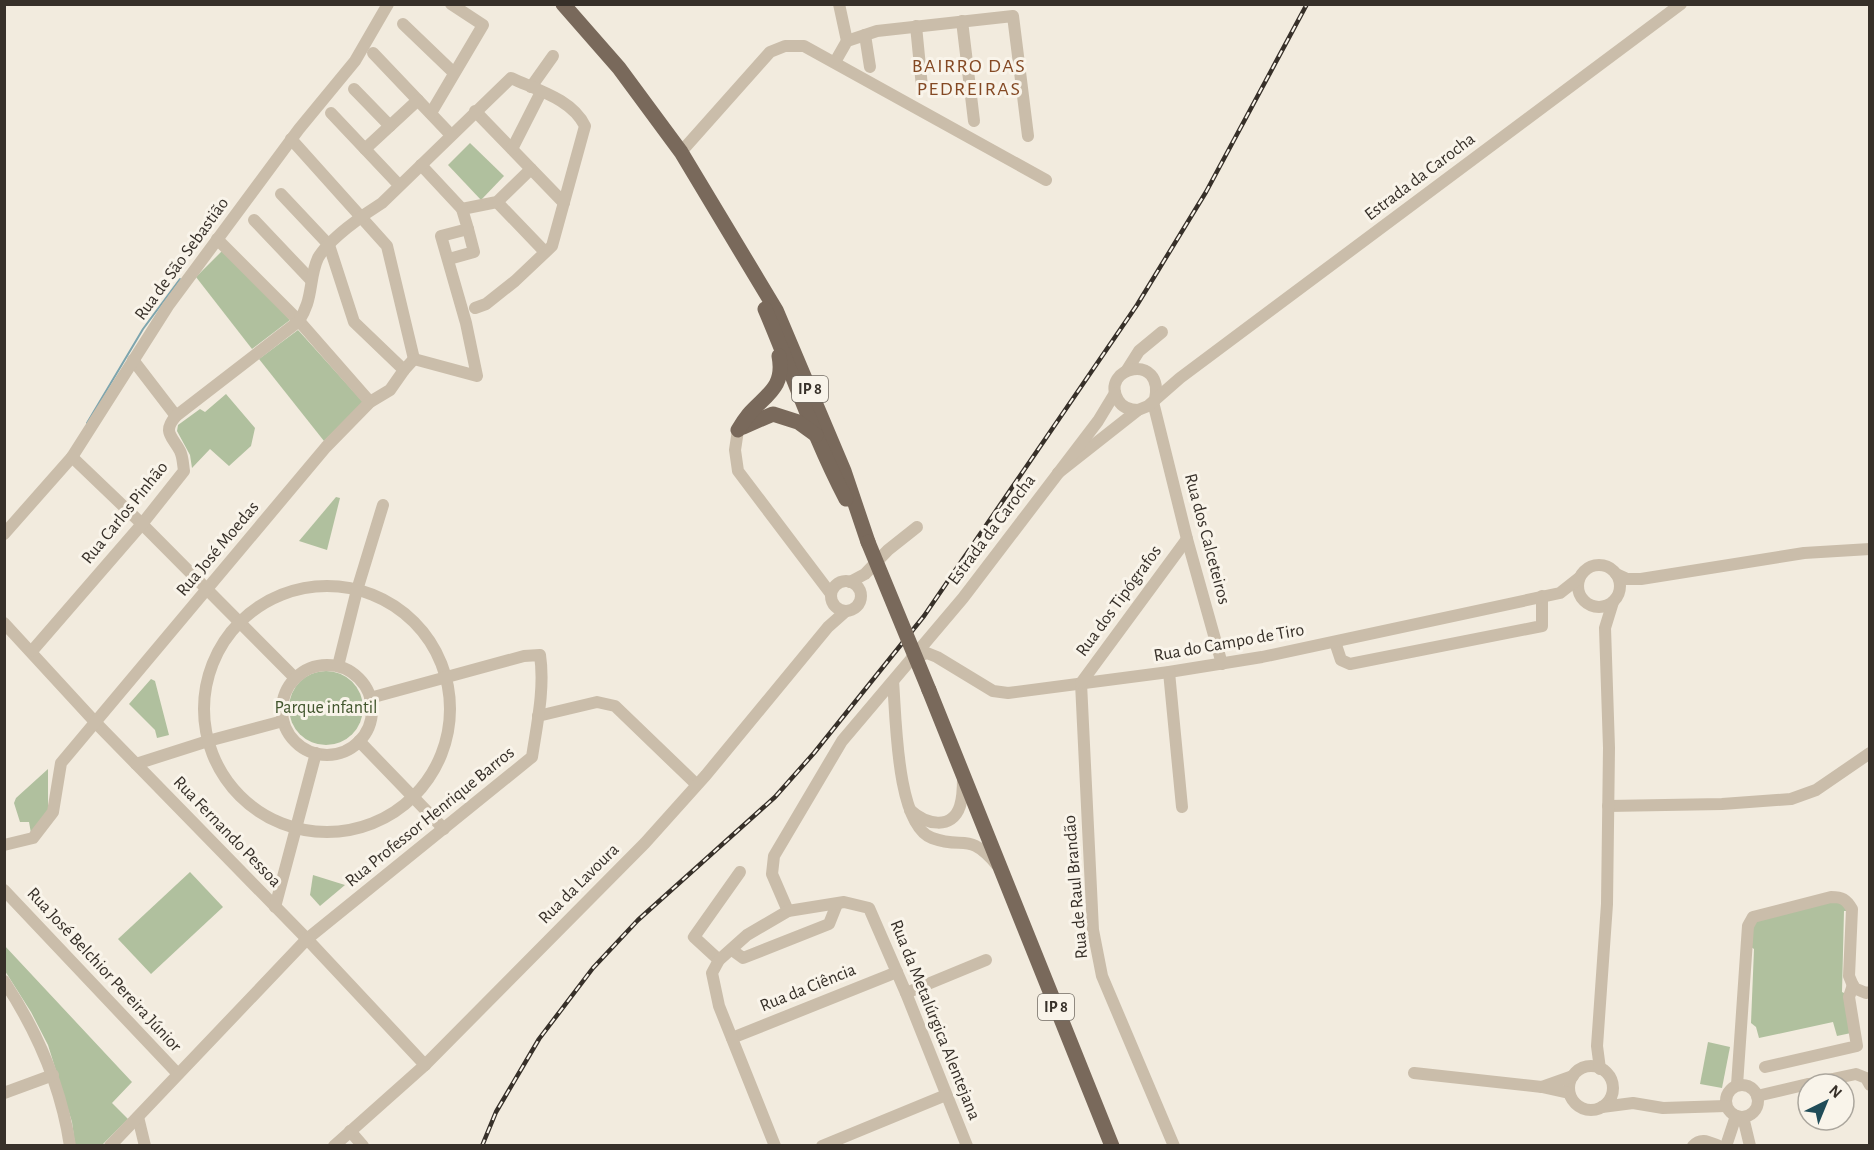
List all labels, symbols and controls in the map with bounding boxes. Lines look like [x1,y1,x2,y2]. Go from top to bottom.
district label: BAIRRO DAS PEDREIRAS [912,56,1026,99]
street label: Estrada da Carocha [1361,130,1479,224]
street label: Rua de São Sebastião [132,194,233,324]
road number: IP 8 [792,376,828,402]
street label: Rua Carlos Pinhão [78,458,172,568]
street label: Estrada da Carocha [945,471,1039,589]
street label: Rua dos Calceteiros [1181,472,1233,606]
street label: Rua José Moedas [173,498,263,600]
street label: Rua dos Tipógrafos [1073,542,1165,660]
street label: Rua do Campo de Tiro [1152,621,1306,665]
park label: Parque infantil [274,699,378,717]
street label: Rua Professor Henrique Barros [342,743,518,891]
street label: Rua Fernando Pessoa [170,773,284,891]
street label: Rua de Raul Brandão [1061,814,1091,960]
street label: Rua da Lavoura [535,840,623,928]
street label: Rua José Belchior Pereira Júnior [23,884,185,1056]
street label: Rua da Metalúrgica Alentejana [887,917,983,1123]
street label: Rua da Ciência [758,961,858,1015]
road number: IP 8 [1038,994,1074,1020]
north arrow [1796,1072,1856,1132]
text: N [1826,1082,1845,1101]

